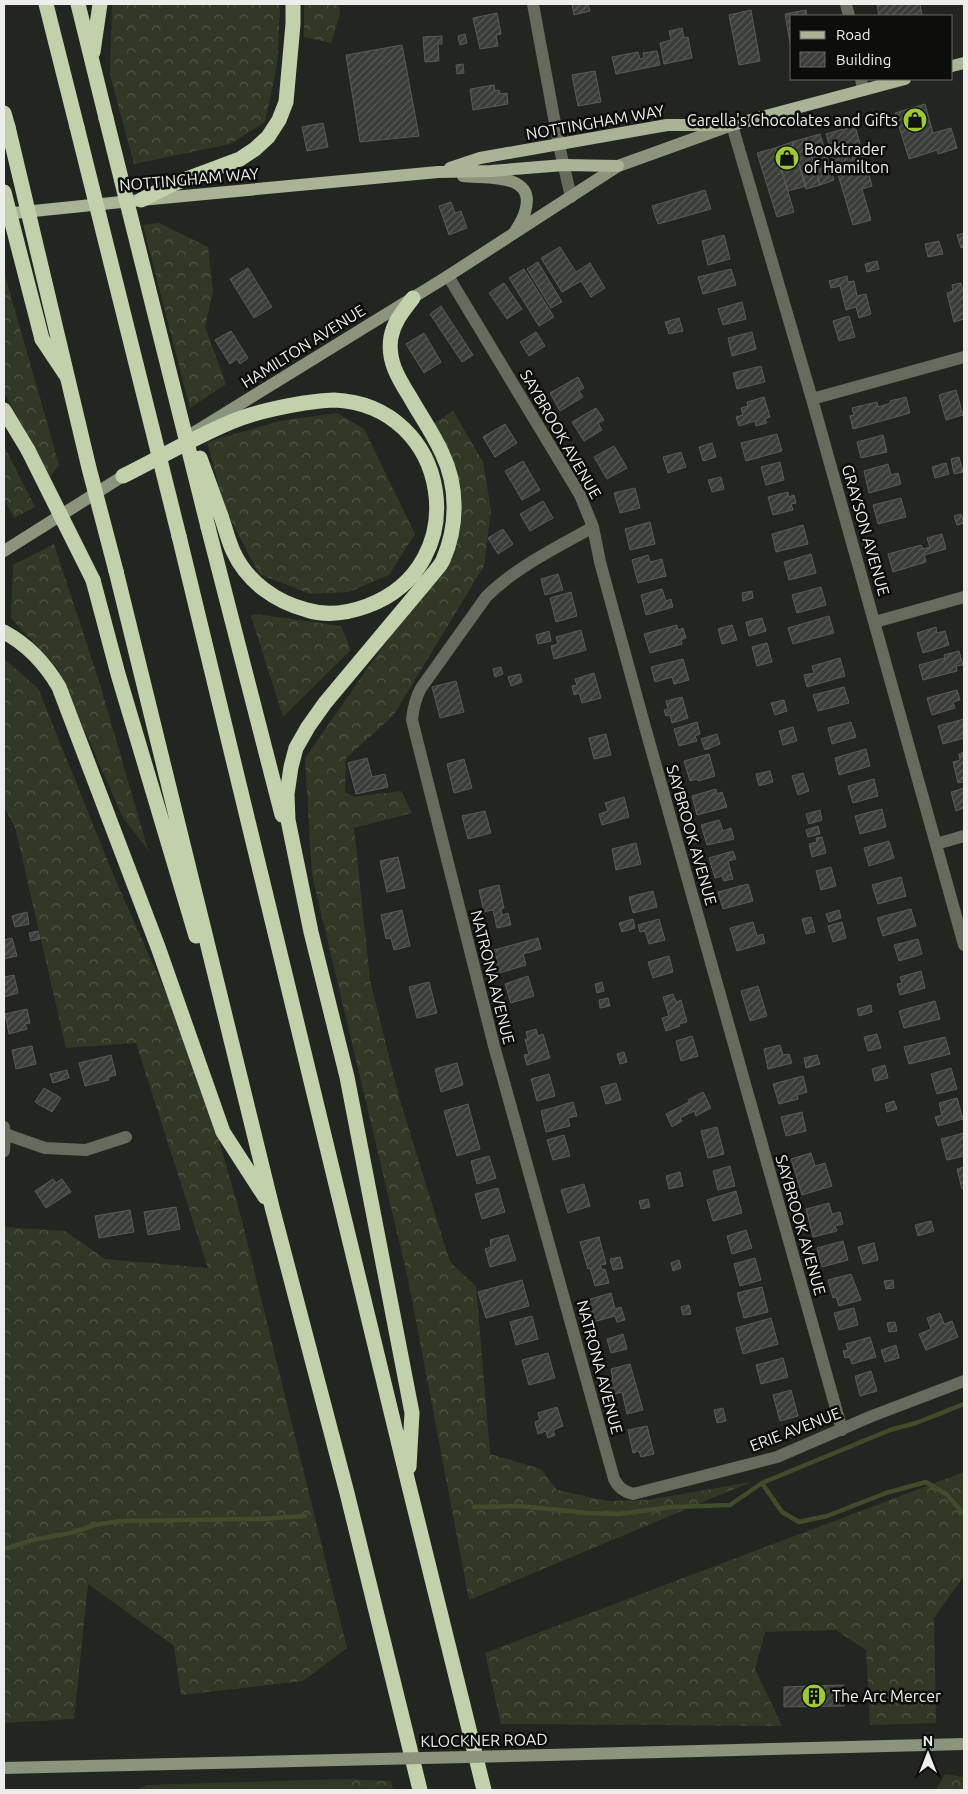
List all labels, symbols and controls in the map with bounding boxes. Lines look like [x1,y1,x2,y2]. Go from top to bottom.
legend [790,15,953,80]
text: Road [836,26,871,43]
text: Building [836,51,891,68]
street label: NOTTINGHAM WAY [524,101,666,143]
shop icon: Carella's Chocolates and Gifts [902,107,928,133]
place label: Carella's Chocolates and Gifts [687,111,898,129]
place label: Booktrader of Hamilton [804,140,889,176]
shop icon: Booktrader of Hamilton [774,145,800,171]
street label: NOTTINGHAM WAY [118,164,260,194]
street label: HAMILTON AVENUE [238,301,368,391]
street label: SAYBROOK AVENUE [517,367,605,501]
street label: GRAYSON AVENUE [839,462,893,598]
street label: SAYBROOK AVENUE [663,763,721,907]
street label: NATRONA AVENUE [468,908,518,1046]
street label: SAYBROOK AVENUE [772,1153,830,1297]
street label: NATRONA AVENUE [573,1298,627,1436]
street label: ERIE AVENUE [747,1403,843,1455]
building icon: The Arc Mercer [801,1683,827,1709]
place label: The Arc Mercer [832,1687,941,1705]
north arrow [903,1729,953,1779]
street label: KLOCKNER ROAD [420,1730,548,1750]
text: N [923,1733,933,1749]

